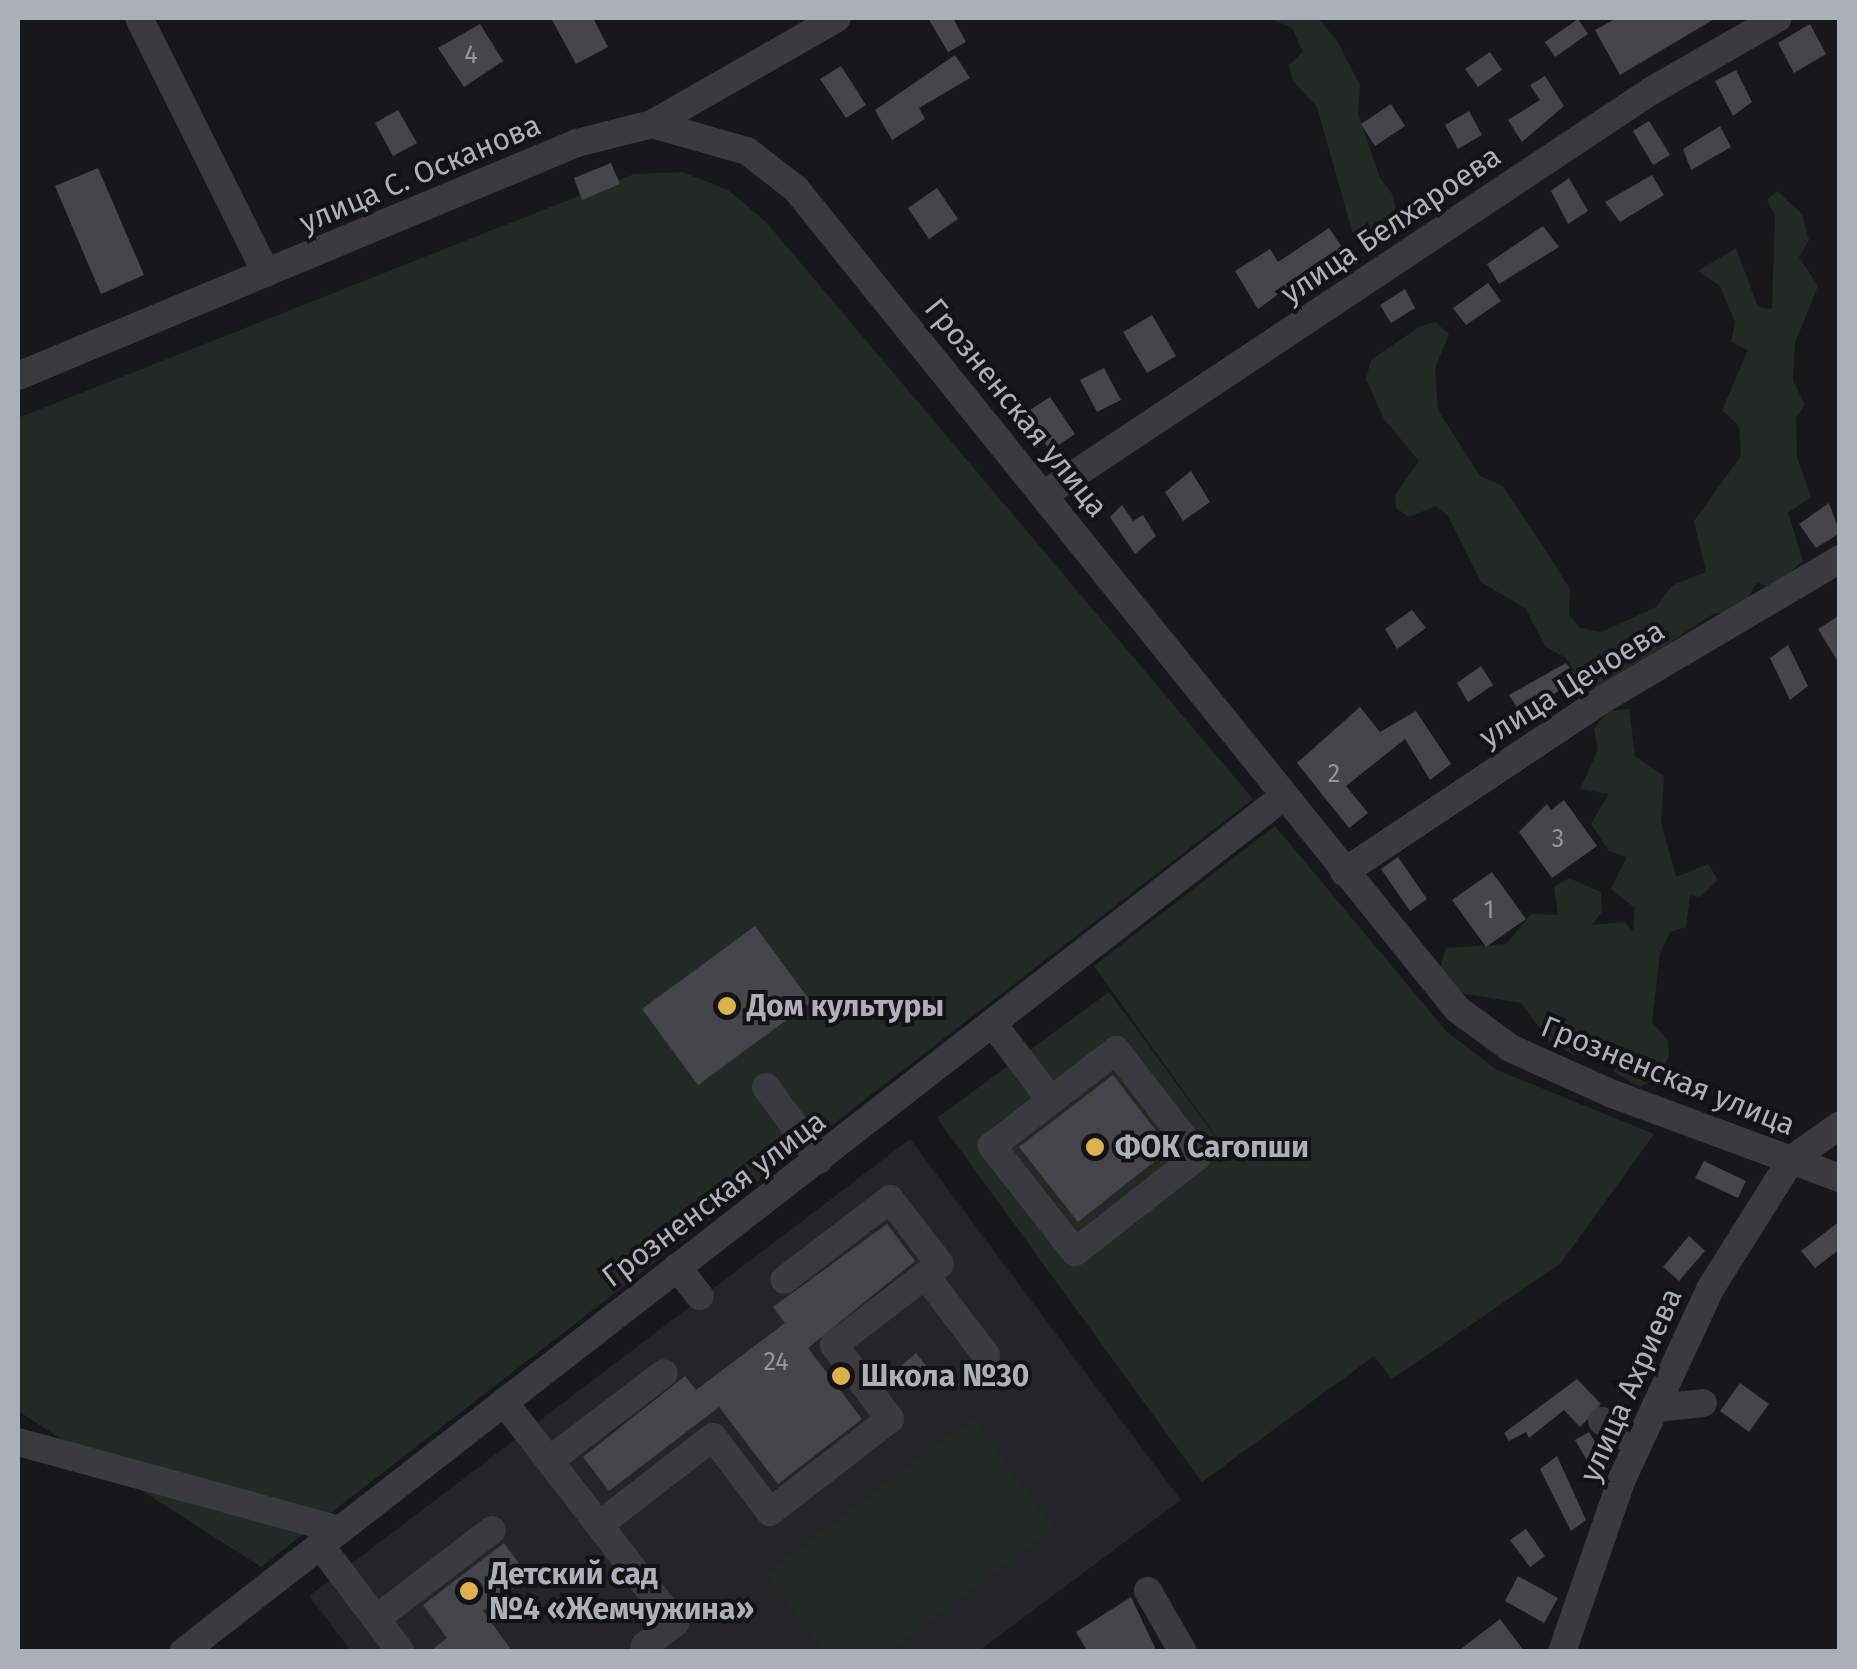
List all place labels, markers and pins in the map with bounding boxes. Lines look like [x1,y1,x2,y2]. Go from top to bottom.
place label: Дом культуры [747,988,944,1024]
marker: Дом культуры [716,995,738,1017]
place label: ФОК Сагопши [1115,1129,1309,1165]
marker: ФОК Сагопши [1084,1136,1106,1158]
place label: Школа №30 [861,1358,1029,1394]
marker: Школа №30 [830,1365,852,1387]
place label: Детский сад №4 «Жемчужина» [489,1556,754,1626]
marker: Детский сад №4 «Жемчужина» [458,1580,480,1602]

